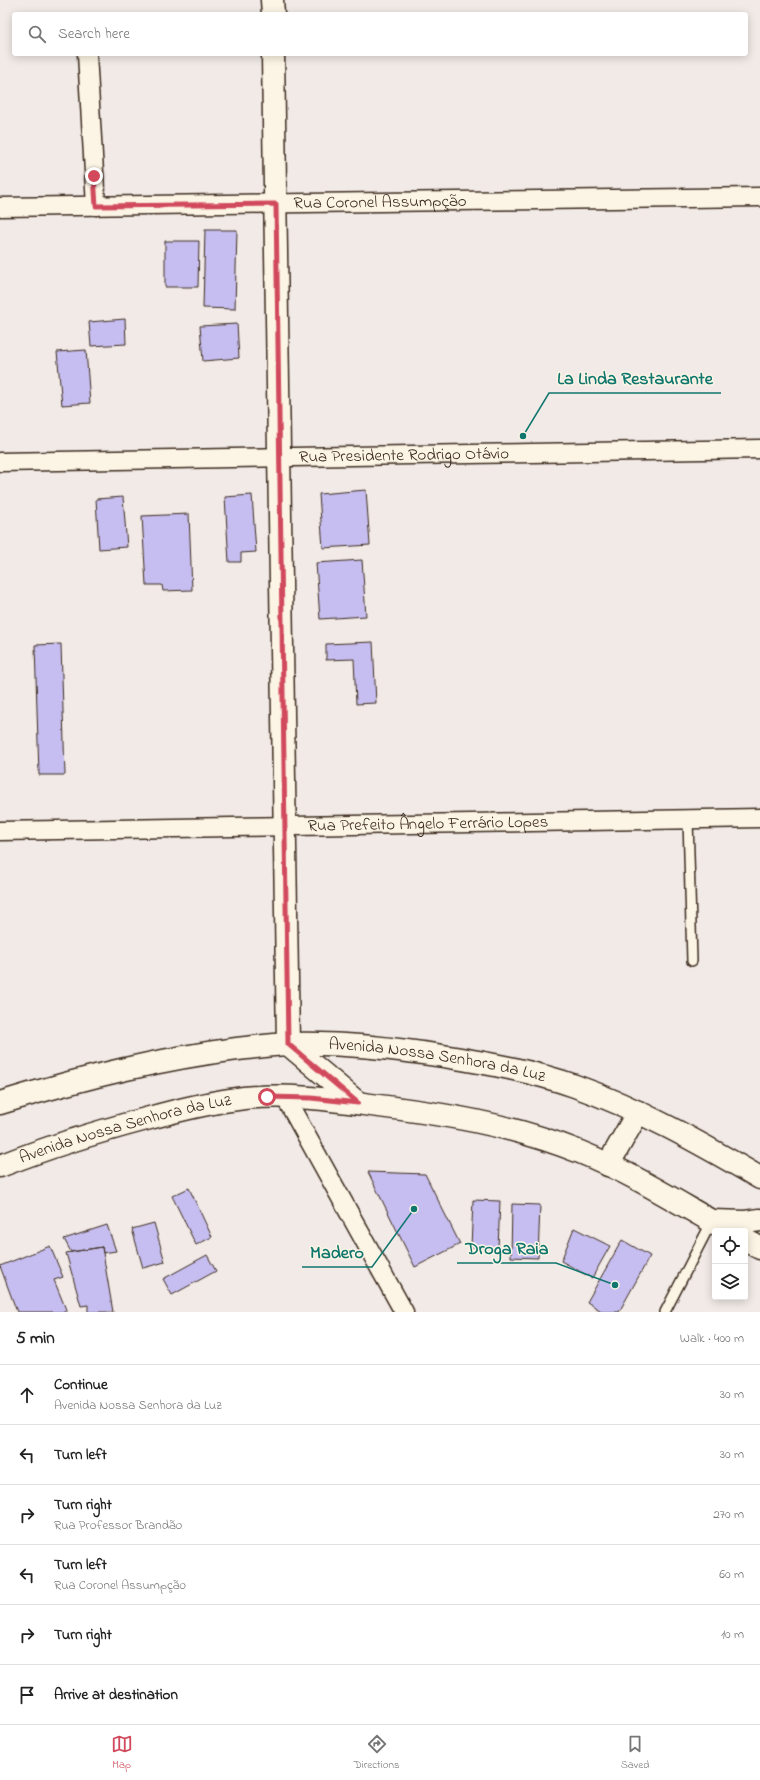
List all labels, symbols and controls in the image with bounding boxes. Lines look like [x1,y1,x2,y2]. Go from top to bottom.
search box [12,12,748,56]
icon: search [26,23,48,45]
text: Search here [58,23,130,45]
route end [85,167,103,185]
street label: Rua Coronel Assumpção [293,188,467,216]
callout: La Linda Restaurante [549,363,721,393]
text: La Linda Restaurante [557,367,714,393]
street label: Rua Presidente Rodrigo Otávio [299,441,509,469]
street label: Rua Prefeito Ângelo Ferrário Lopes [307,809,549,838]
street label: Avenida Nossa Senhora da Luz [328,1031,549,1089]
street label: Avenida Nossa Senhora da Luz [16,1087,234,1170]
route start [258,1088,276,1106]
map controls [712,1228,748,1300]
button: locate [712,1228,748,1264]
callout: Droga Raia [457,1233,556,1263]
callout: Madero [302,1237,372,1267]
text: Droga Raia [464,1237,549,1264]
text: Madero [310,1241,364,1267]
button: layers [712,1264,748,1300]
text: 5 min [16,1326,55,1351]
text: Walk · 400 m [680,1329,744,1348]
text: Continue [54,1374,108,1396]
icon: ahead [16,1384,38,1406]
text: 30 m [720,1385,744,1404]
text: Avenida Nossa Senhora da Luz [54,1396,222,1415]
icon: left [16,1444,38,1466]
text: Turn left [54,1444,107,1466]
text: 30 m [720,1445,744,1464]
text: Turn right [54,1494,112,1516]
icon: right [16,1504,38,1526]
text: 270 m [713,1505,744,1524]
text: Rua Professor Brandão [54,1516,182,1535]
text: Turn left [54,1554,107,1576]
icon: left [16,1564,38,1586]
text: 60 m [719,1565,744,1584]
text: Rua Coronel Assumpção [54,1576,186,1595]
icon: right [16,1624,38,1646]
text: Turn right [54,1624,112,1646]
text: 10 m [721,1625,744,1644]
icon: arrive [16,1684,38,1706]
text: Arrive at destination [54,1684,178,1706]
tab: Map [111,1733,133,1773]
tab: Directions [354,1733,399,1773]
tab: Saved [621,1733,649,1773]

